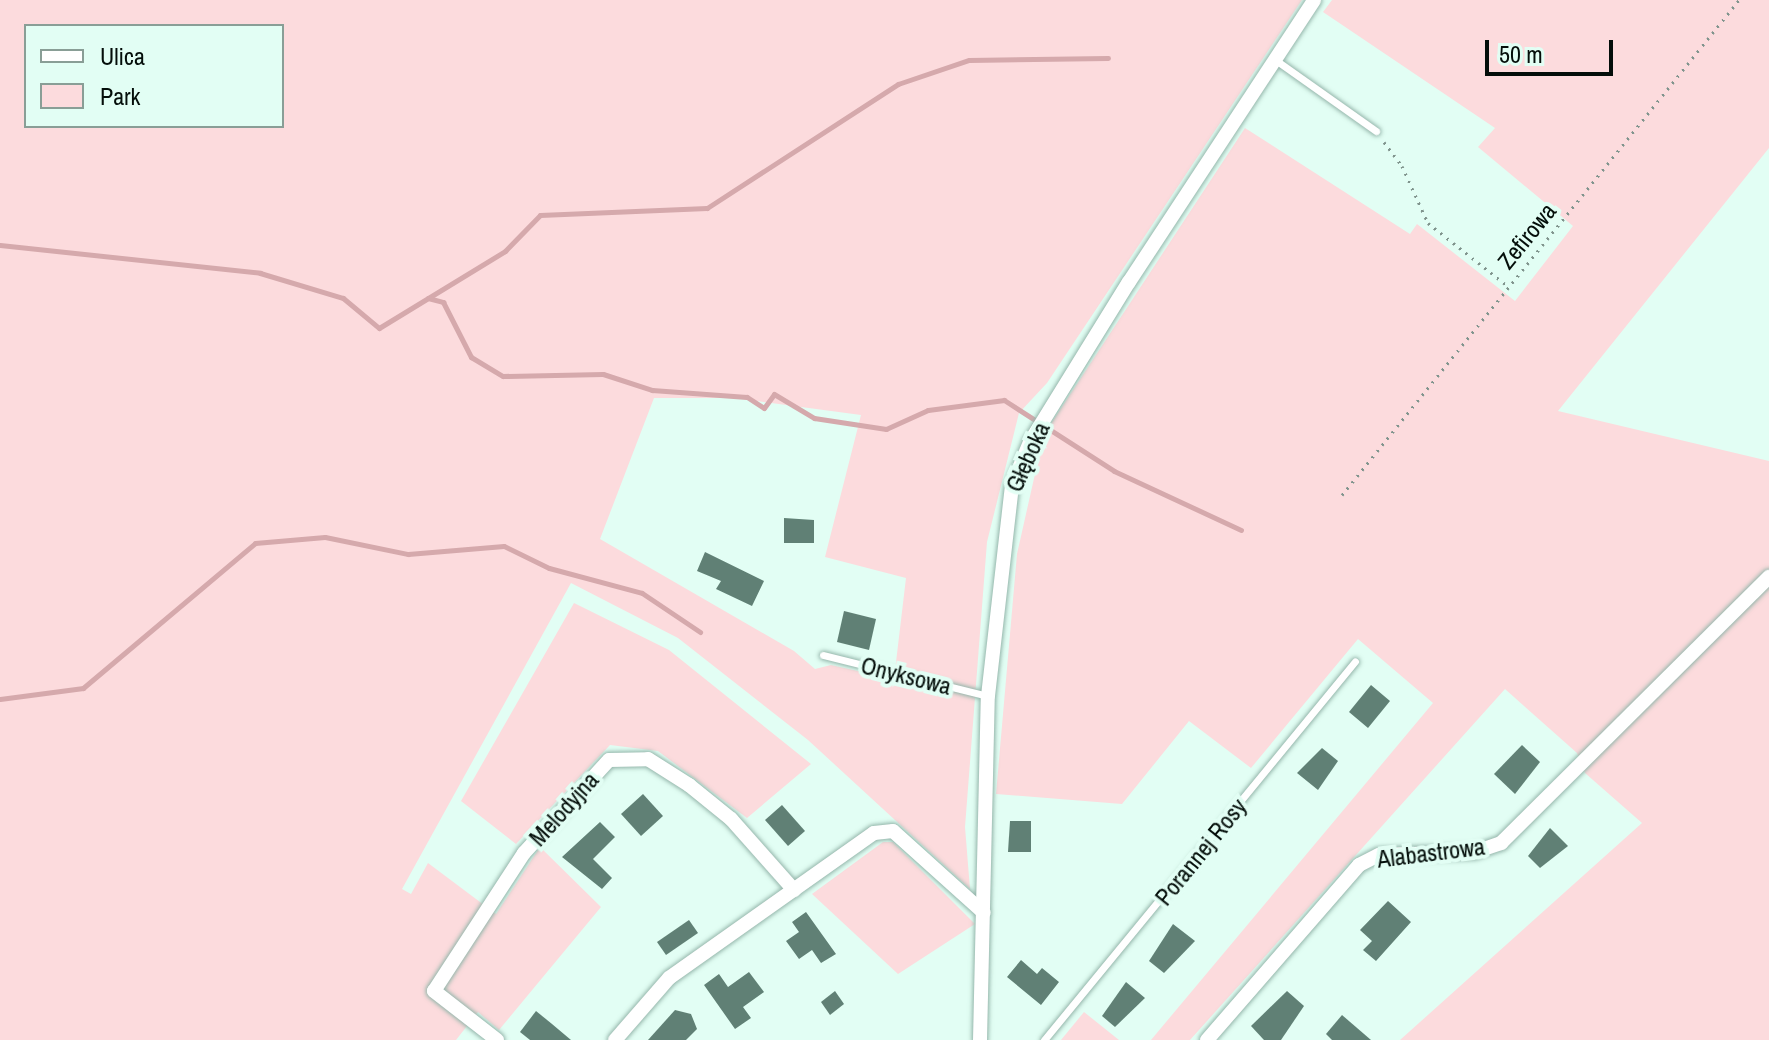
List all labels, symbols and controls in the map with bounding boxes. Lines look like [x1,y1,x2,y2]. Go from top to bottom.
legend [24,24,284,128]
scale bar [1489,24,1617,74]
text: 50 m [1499,38,1543,70]
text: Ulica [100,40,145,72]
text: Park [100,80,140,112]
street label: Zefirowa [1492,197,1562,275]
street label: Głęboka [1000,418,1056,496]
street label: Onyksowa [858,651,954,701]
street label: Melodyjna [523,766,605,852]
street label: Porannej Rosy [1149,793,1253,911]
street label: Alabastrowa [1376,832,1486,874]

